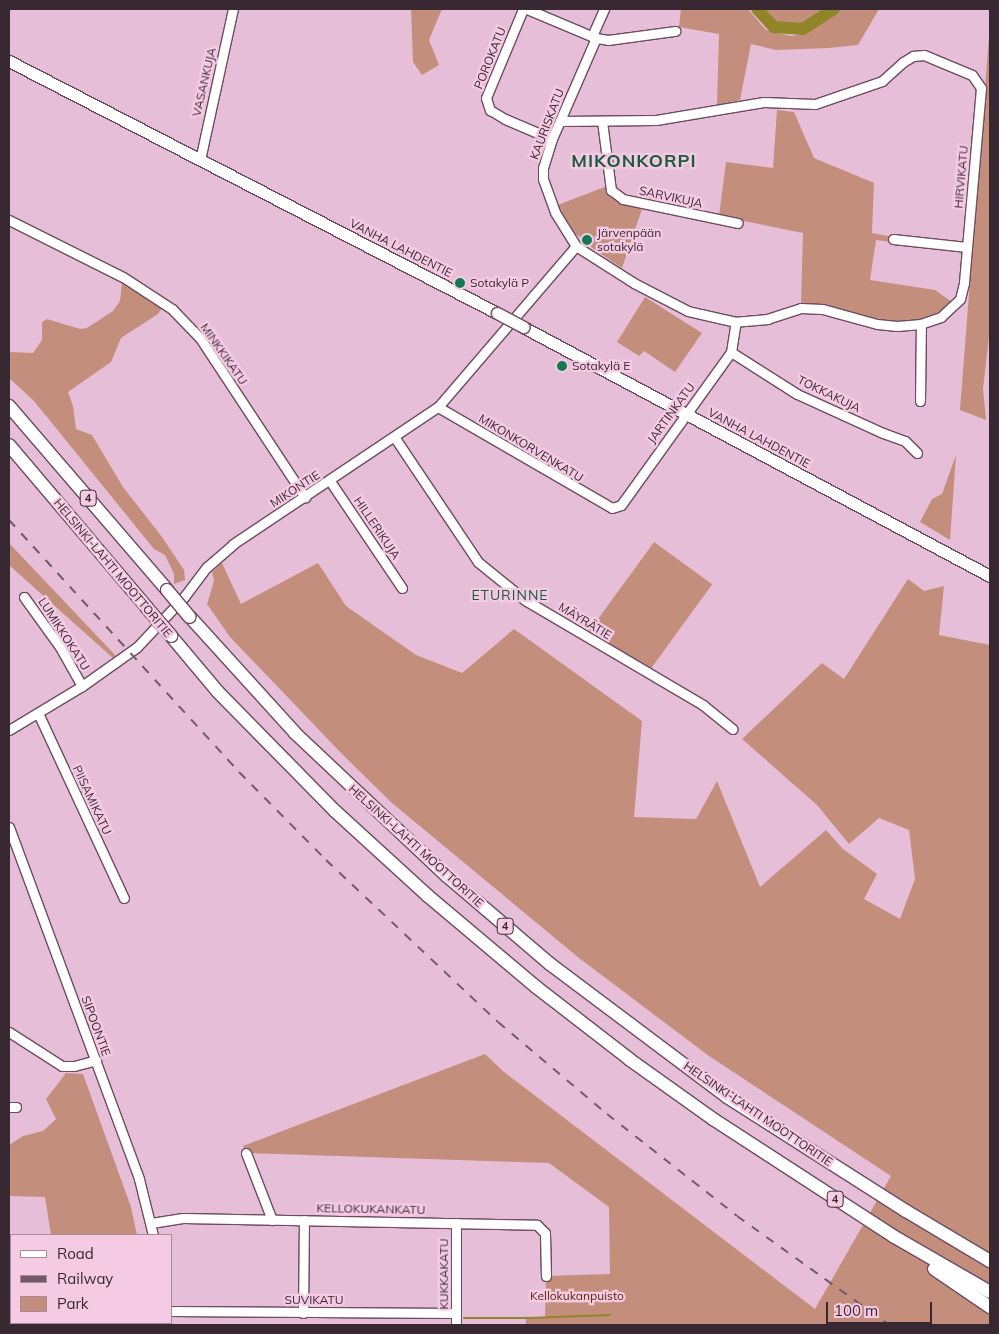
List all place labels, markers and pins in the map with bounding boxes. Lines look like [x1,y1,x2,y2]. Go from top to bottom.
place label: Järvenpään sotakylä [597,226,661,254]
marker: Järvenpään sotakylä [581,234,593,246]
place label: Sotakylä P [470,276,529,290]
marker: Sotakylä P [454,277,466,289]
place label: Sotakylä E [572,359,630,373]
marker: Sotakylä E [556,360,568,372]

